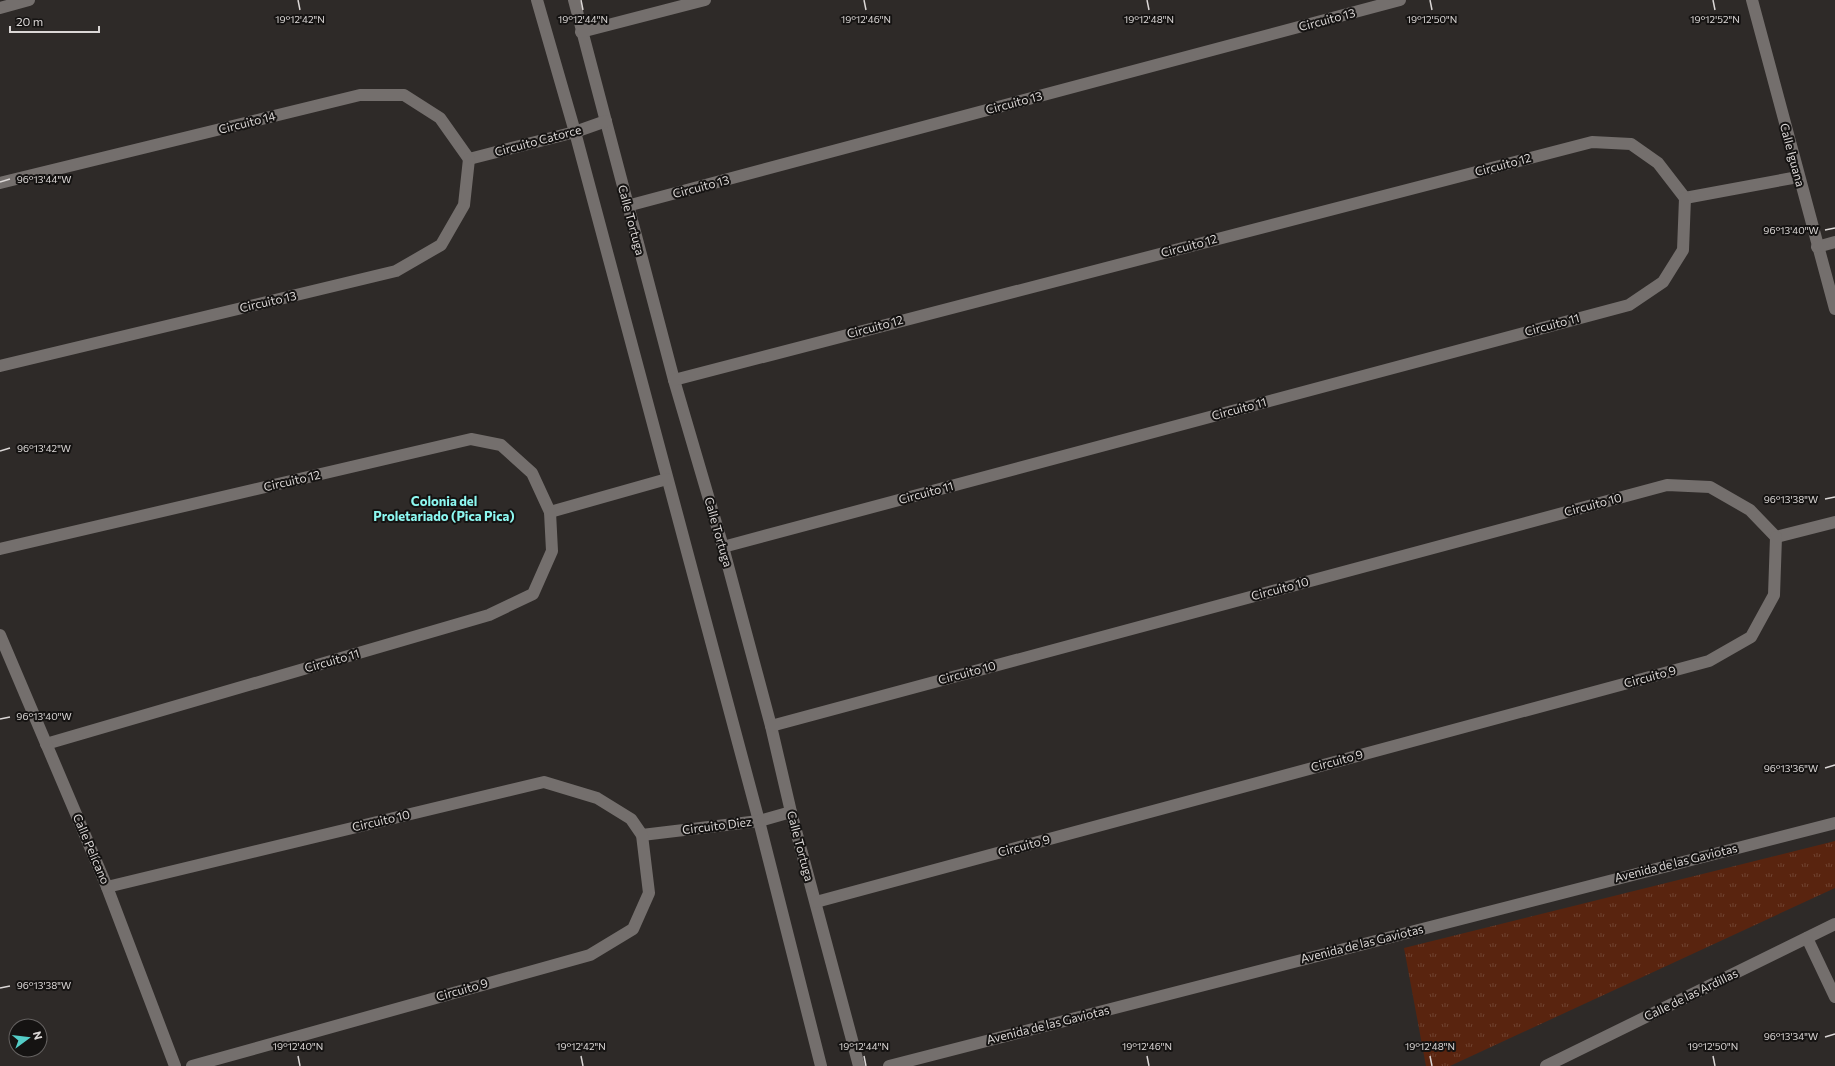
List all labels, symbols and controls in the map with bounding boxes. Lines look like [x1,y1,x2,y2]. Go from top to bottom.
street label: Circuito 13 [1297,5,1357,33]
scale bar [10,8,99,34]
text: 19°12'42"N [275,13,325,25]
text: 19°12'44"N [558,13,608,25]
text: 19°12'46"N [841,13,891,25]
text: 19°12'48"N [1124,13,1174,25]
text: 19°12'50"N [1407,13,1457,25]
text: 19°12'52"N [1690,13,1740,25]
text: 20 m [16,14,43,28]
street label: Circuito 13 [984,88,1044,116]
street label: Circuito 14 [217,108,277,136]
street label: Calle Iguana [1778,121,1808,188]
street label: Circuito Catorce [493,122,583,158]
street label: Circuito 12 [1473,150,1533,178]
street label: Circuito 13 [671,172,731,200]
text: 96°13'44"W [17,173,71,185]
street label: Calle Tortuga [616,183,648,256]
text: 96°13'40"W [1763,224,1819,236]
street label: Circuito 12 [1159,231,1219,259]
street label: Circuito 13 [238,288,298,314]
street label: Circuito 11 [1523,310,1581,338]
street label: Circuito 12 [845,312,905,340]
street label: Circuito 11 [1210,394,1268,422]
text: 96°13'42"W [17,442,71,454]
street label: Circuito 12 [262,467,322,493]
street label: Circuito 11 [897,478,955,506]
street label: Circuito 10 [1562,490,1623,518]
district label: Colonia del Proletariado (Pica Pica) [373,493,515,524]
text: 96°13'38"W [1764,493,1818,505]
street label: Calle Tortuga [702,495,736,568]
street label: Circuito 10 [1249,574,1310,602]
street label: Circuito 11 [303,646,361,675]
street label: Circuito 10 [936,658,997,686]
street label: Circuito 9 [1622,662,1677,690]
text: 96°13'40"W [16,710,72,722]
street label: Circuito 9 [1309,746,1364,774]
text: 96°13'36"W [1764,762,1818,774]
street label: Circuito 10 [351,807,411,833]
street label: Calle Tortuga [785,809,817,882]
street label: Calle Pelícano [71,811,113,886]
street label: Circuito Diez [681,814,753,836]
street label: Circuito 9 [996,831,1051,859]
street label: Avenida de las Gaviotas [1613,840,1739,884]
street label: Avenida de las Gaviotas [1299,921,1425,965]
street label: Calle de las Ardillas [1641,965,1740,1023]
street label: Circuito 9 [434,975,489,1003]
text: 96°13'38"W [17,979,71,991]
street label: Avenida de las Gaviotas [985,1002,1111,1046]
north arrow [8,1018,48,1058]
text: N [31,1030,45,1041]
text: 96°13'34"W [1764,1030,1818,1042]
text: 19°12'40"N [273,1040,323,1052]
text: 19°12'42"N [556,1040,606,1052]
text: 19°12'44"N [839,1040,889,1052]
text: 19°12'46"N [1122,1040,1172,1052]
text: 19°12'48"N [1405,1040,1455,1052]
text: 19°12'50"N [1688,1040,1738,1052]

